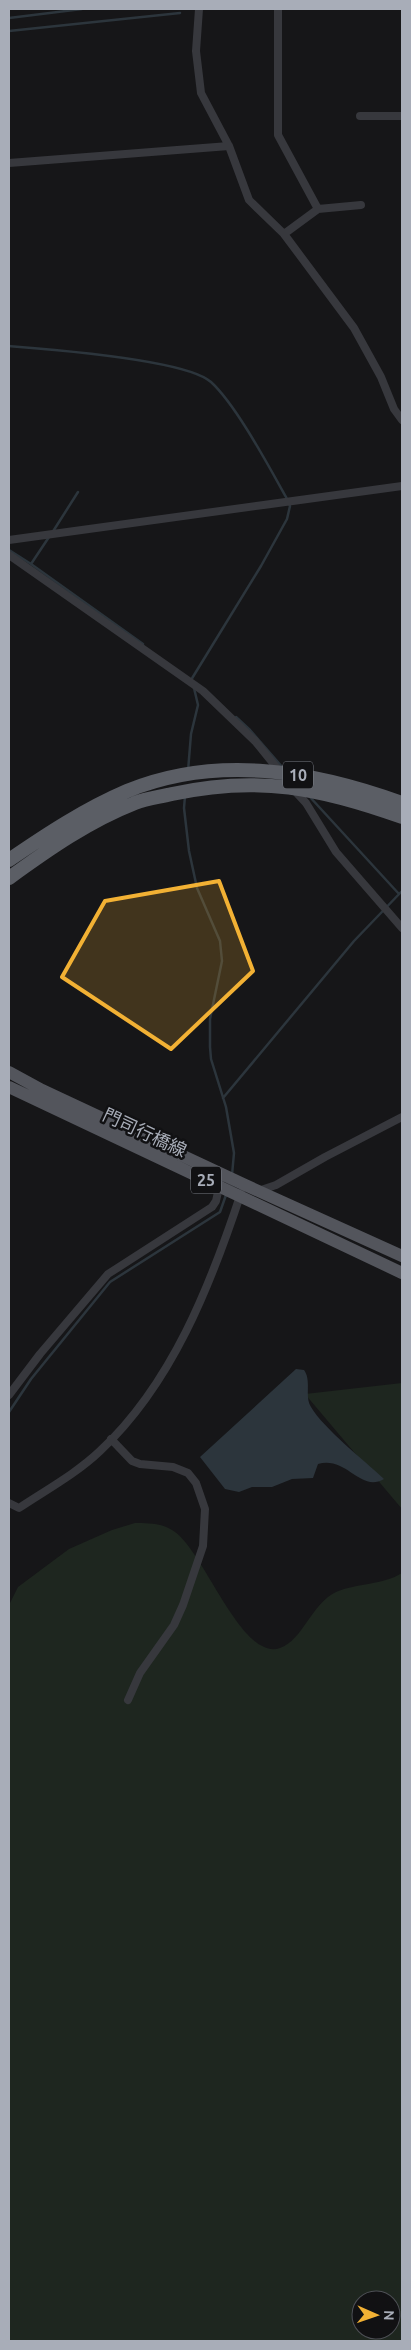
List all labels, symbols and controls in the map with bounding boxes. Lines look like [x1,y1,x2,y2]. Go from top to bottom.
road number: 10 [283,762,313,788]
street label: 門司行橋線 [100,1104,190,1160]
road number: 25 [191,1166,221,1194]
north arrow [351,2290,401,2340]
text: N [381,2310,397,2321]

